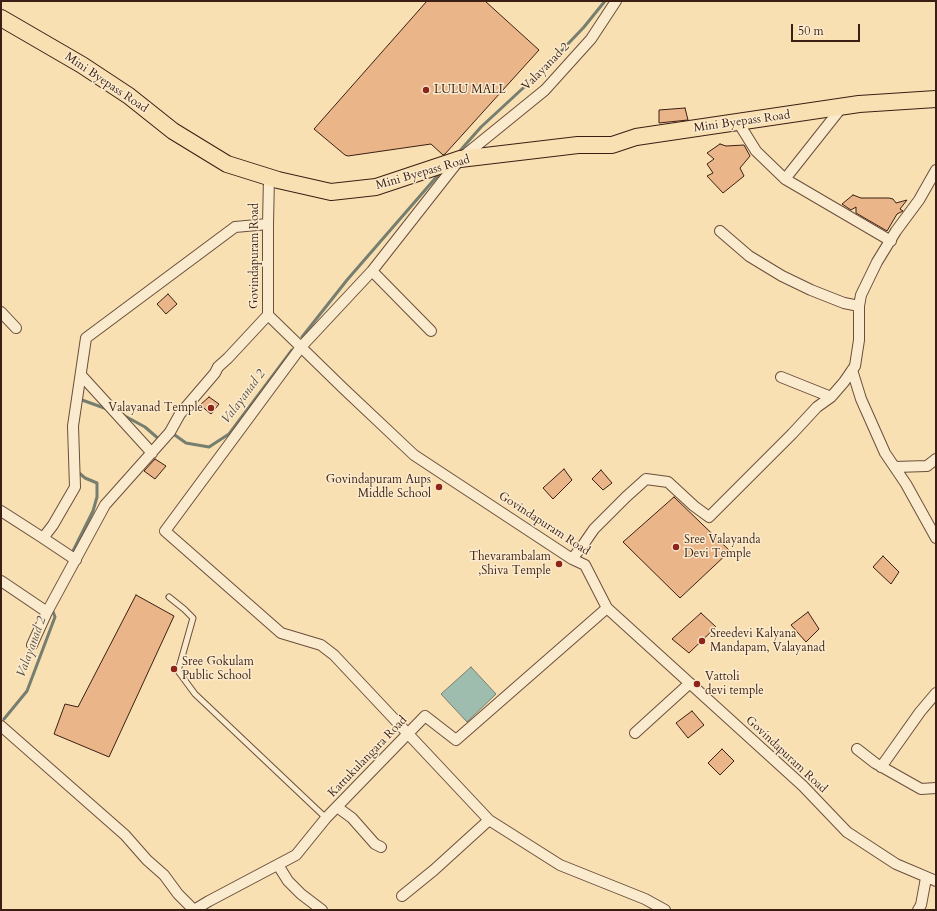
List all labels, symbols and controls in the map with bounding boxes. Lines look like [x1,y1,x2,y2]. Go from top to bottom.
scale bar [793,16,862,42]
text: 50 m [798,23,824,39]
street label: Valayanad 2 [519,40,573,94]
street label: Mini Byepass Road [62,50,150,116]
place label: LULU MALL [434,83,506,97]
marker: LULU MALL [421,85,431,95]
street label: Mini Byepass Road [693,108,791,136]
street label: Mini Byepass Road [374,153,472,193]
street label: Govindapuram Road [248,203,262,309]
water label: Valayanad 2 [219,367,269,427]
place label: Valayanad Temple [108,401,203,415]
marker: Valayanad Temple [206,403,216,413]
place label: Govindapuram Aups Middle School [326,473,431,501]
marker: Govindapuram Aups Middle School [434,482,444,492]
street label: Govindapuram Road [496,489,592,559]
place label: Sree Valayanda Devi Temple [684,533,761,561]
marker: Sree Valayanda Devi Temple [671,542,681,552]
place label: Thevarambalam ,Shiva Temple [469,550,551,578]
marker: Thevarambalam ,Shiva Temple [554,559,564,569]
water label: Valayanad 2 [14,614,50,680]
place label: Sreedevi Kalyana Mandapam, Valayanad [710,627,825,655]
marker: Sreedevi Kalyana Mandapam, Valayanad [697,636,707,646]
place label: Sree Gokulam Public School [182,655,254,683]
marker: Sree Gokulam Public School [169,664,179,674]
place label: Vattoli devi temple [705,670,764,698]
marker: Vattoli devi temple [692,679,702,689]
street label: Kattukulangara Road [326,713,410,801]
street label: Govindapuram Road [742,714,830,796]

